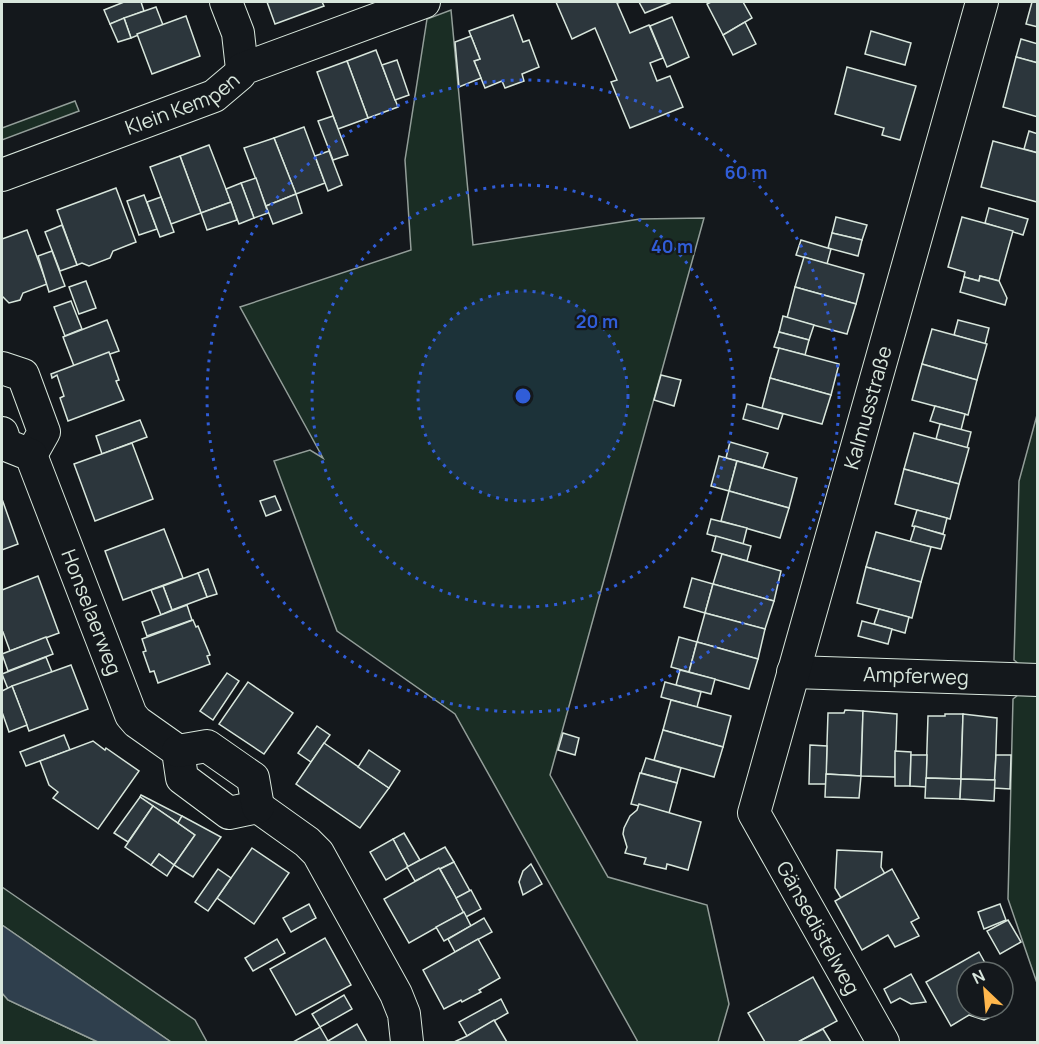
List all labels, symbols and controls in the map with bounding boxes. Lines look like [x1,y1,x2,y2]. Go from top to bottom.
street label: Klein Kempen [121,66,245,141]
text: 60 m [725,160,767,184]
text: 40 m [651,234,693,258]
text: 20 m [576,309,618,333]
street label: Kalmusstraße [837,343,898,472]
centre of rings [513,386,533,406]
street label: Honselaerweg [55,545,128,679]
street label: Ampferweg [863,660,969,691]
street label: Gänsedistelweg [771,856,866,999]
north arrow [955,960,1015,1020]
text: N [968,964,988,989]

